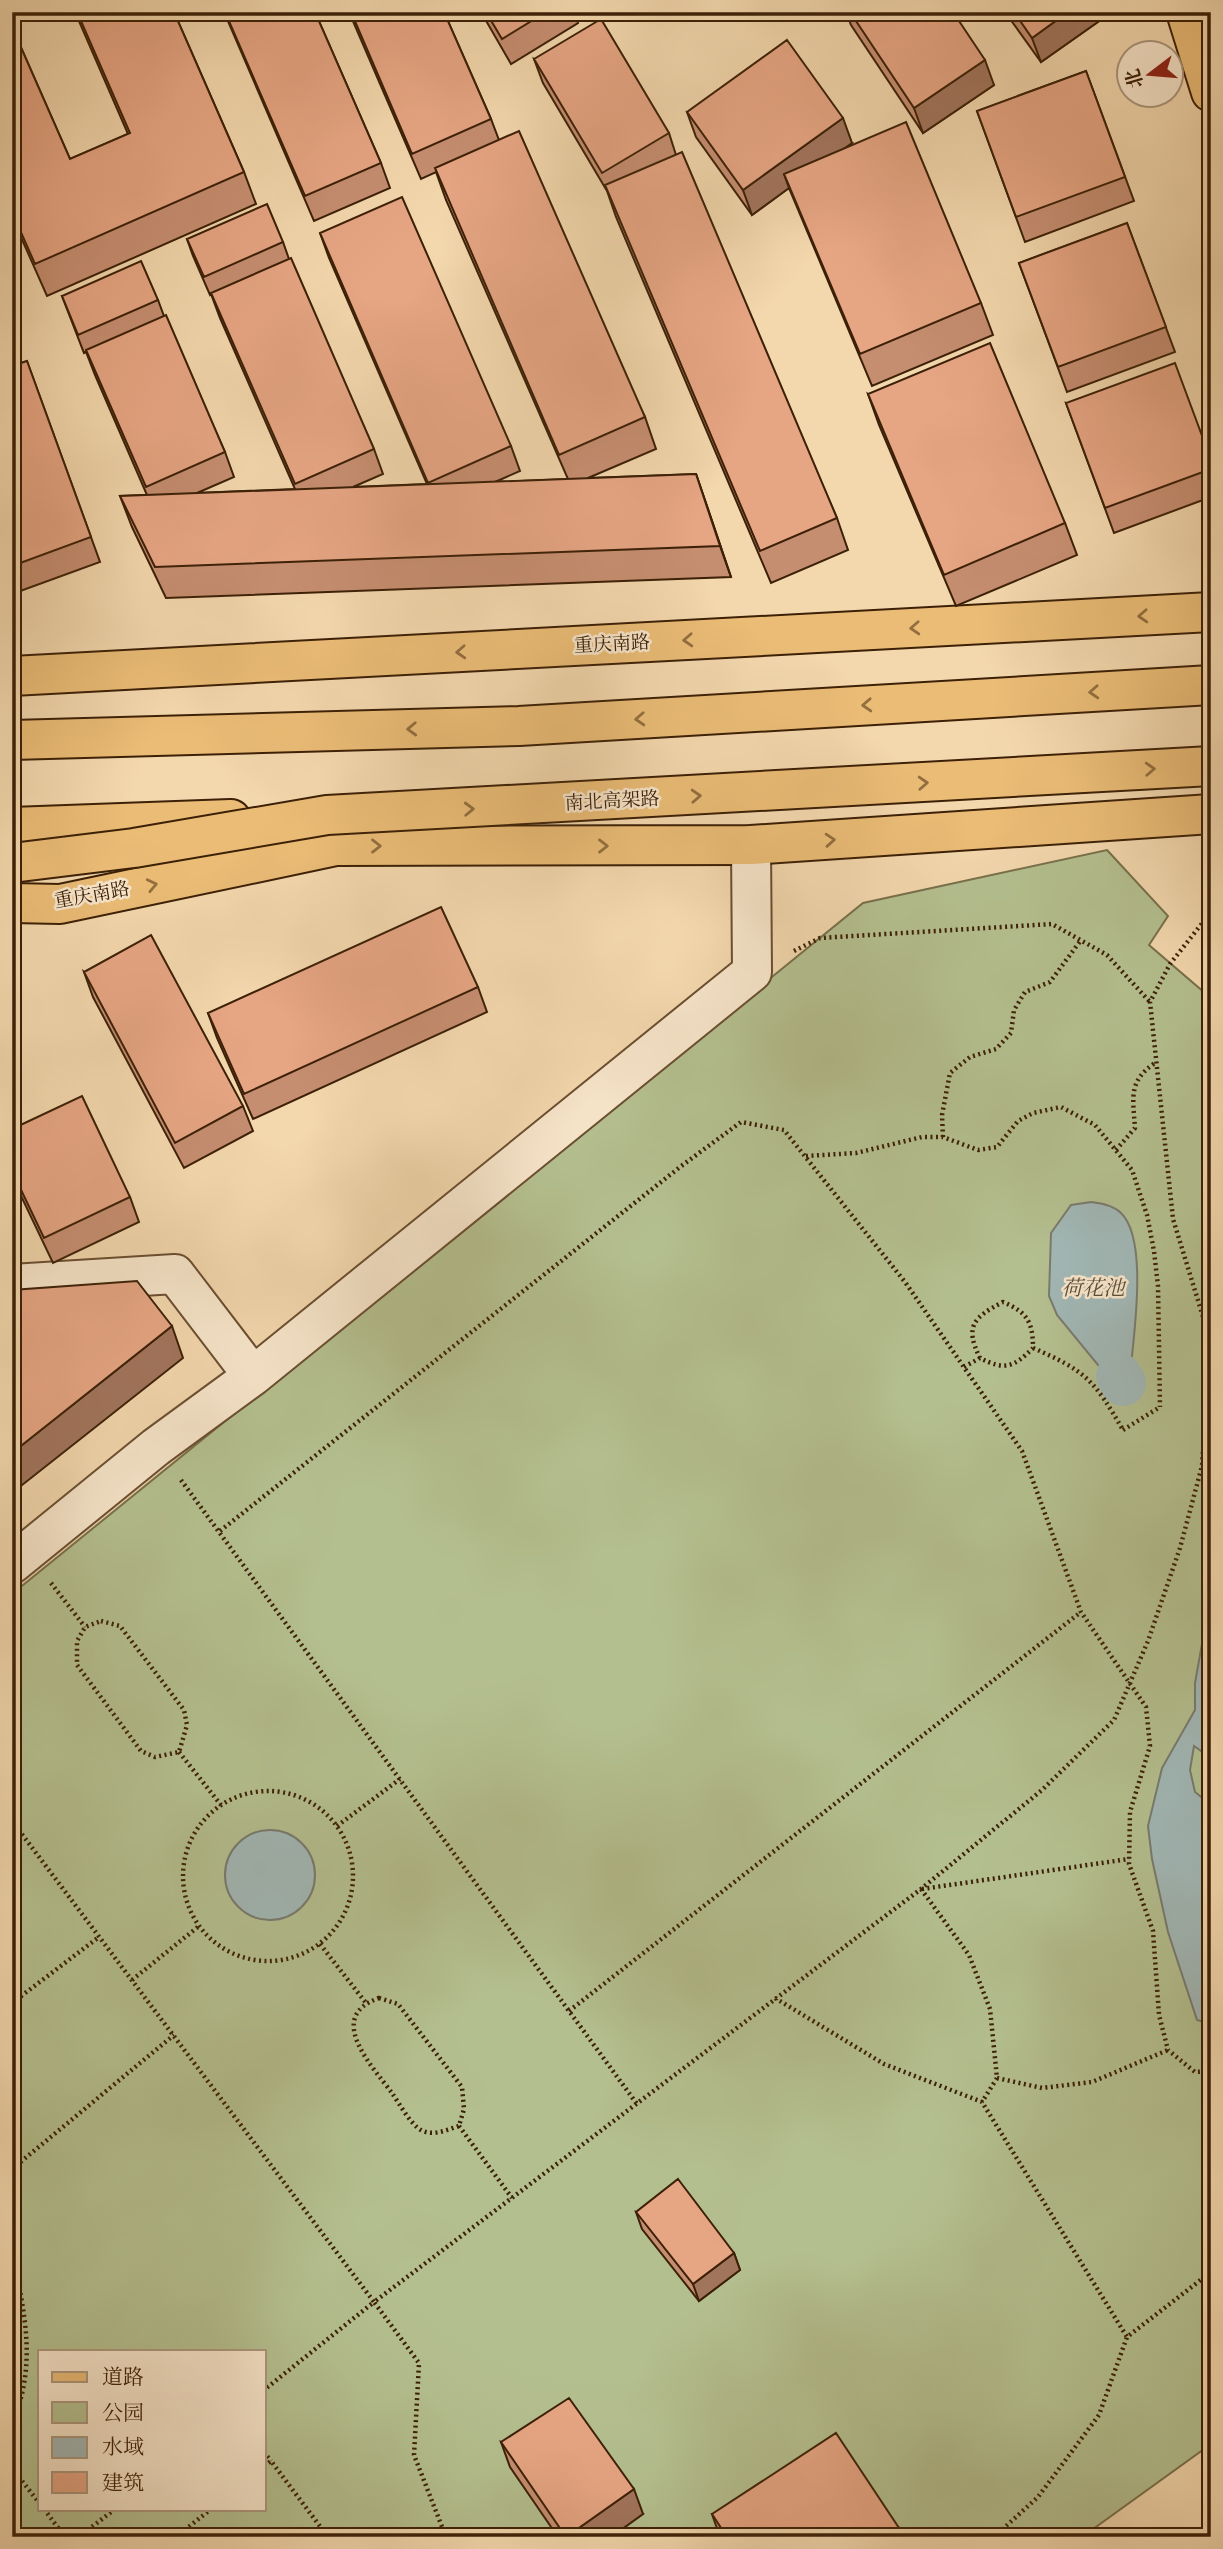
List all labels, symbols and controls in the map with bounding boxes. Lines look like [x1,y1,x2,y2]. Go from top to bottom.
north arrow [1114,38,1184,108]
text: 北 [1120,66,1150,91]
one-way arrow [1137,608,1148,623]
one-way arrow [910,620,921,635]
street label: 重庆南路 [573,629,651,659]
one-way arrow [682,632,693,647]
one-way arrow [455,644,466,659]
one-way arrow [1088,684,1099,699]
one-way arrow [861,698,872,713]
one-way arrow [634,711,645,726]
one-way arrow [407,721,417,737]
one-way arrow [1145,762,1156,777]
one-way arrow [918,776,929,791]
street label: 南北高架路 [564,786,660,816]
one-way arrow [691,789,702,804]
one-way arrow [464,802,475,817]
one-way arrow [825,833,836,848]
one-way arrow [371,838,381,854]
one-way arrow [598,838,609,854]
street label: 重庆南路 [52,876,132,914]
one-way arrow [146,878,158,893]
water label: 荷花池 [1062,1274,1126,1302]
legend [38,2350,266,2510]
text: 道路 [102,2363,144,2391]
text: 公园 [102,2399,144,2427]
text: 水域 [102,2433,144,2461]
text: 建筑 [102,2469,144,2497]

